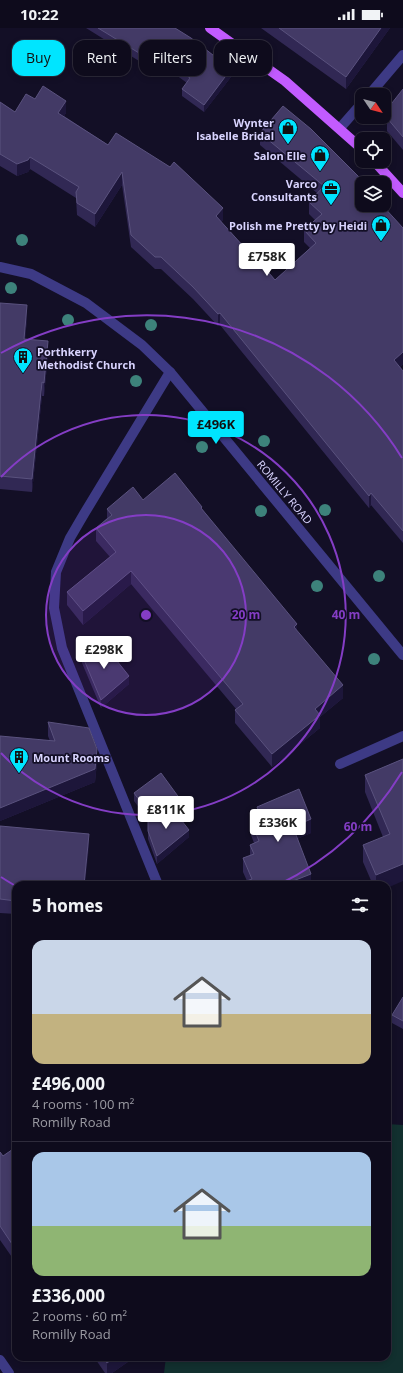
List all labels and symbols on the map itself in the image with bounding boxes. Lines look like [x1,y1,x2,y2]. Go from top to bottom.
north arrow [355,88,391,124]
place label: Wynter Isabelle Bridal [196,115,274,143]
shop icon: Wynter Isabelle Bridal [277,117,299,145]
shop icon: Salon Elle [309,144,331,172]
place label: Salon Elle [254,148,306,163]
place label: Varco Consultants [251,176,318,204]
office icon: Varco Consultants [320,178,342,206]
shop icon: Polish me Pretty by Heidi [370,214,392,242]
place label: Polish me Pretty by Heidi [229,218,367,233]
pin: £758K [239,243,295,277]
place label: Porthkerry Methodist Church [37,344,135,372]
building icon: Porthkerry Methodist Church [12,346,34,374]
pin: £496K [188,411,244,445]
street label: ROMILLY ROAD [254,457,316,527]
text: 20 m [232,606,260,623]
text: 40 m [332,606,360,623]
centre of rings [139,608,153,622]
pin: £298K [76,636,132,670]
building icon: Mount Rooms [8,746,30,774]
place label: Mount Rooms [33,750,110,765]
pin: £811K [138,796,194,830]
pin: £336K [250,809,306,843]
text: 60 m [344,818,372,835]

